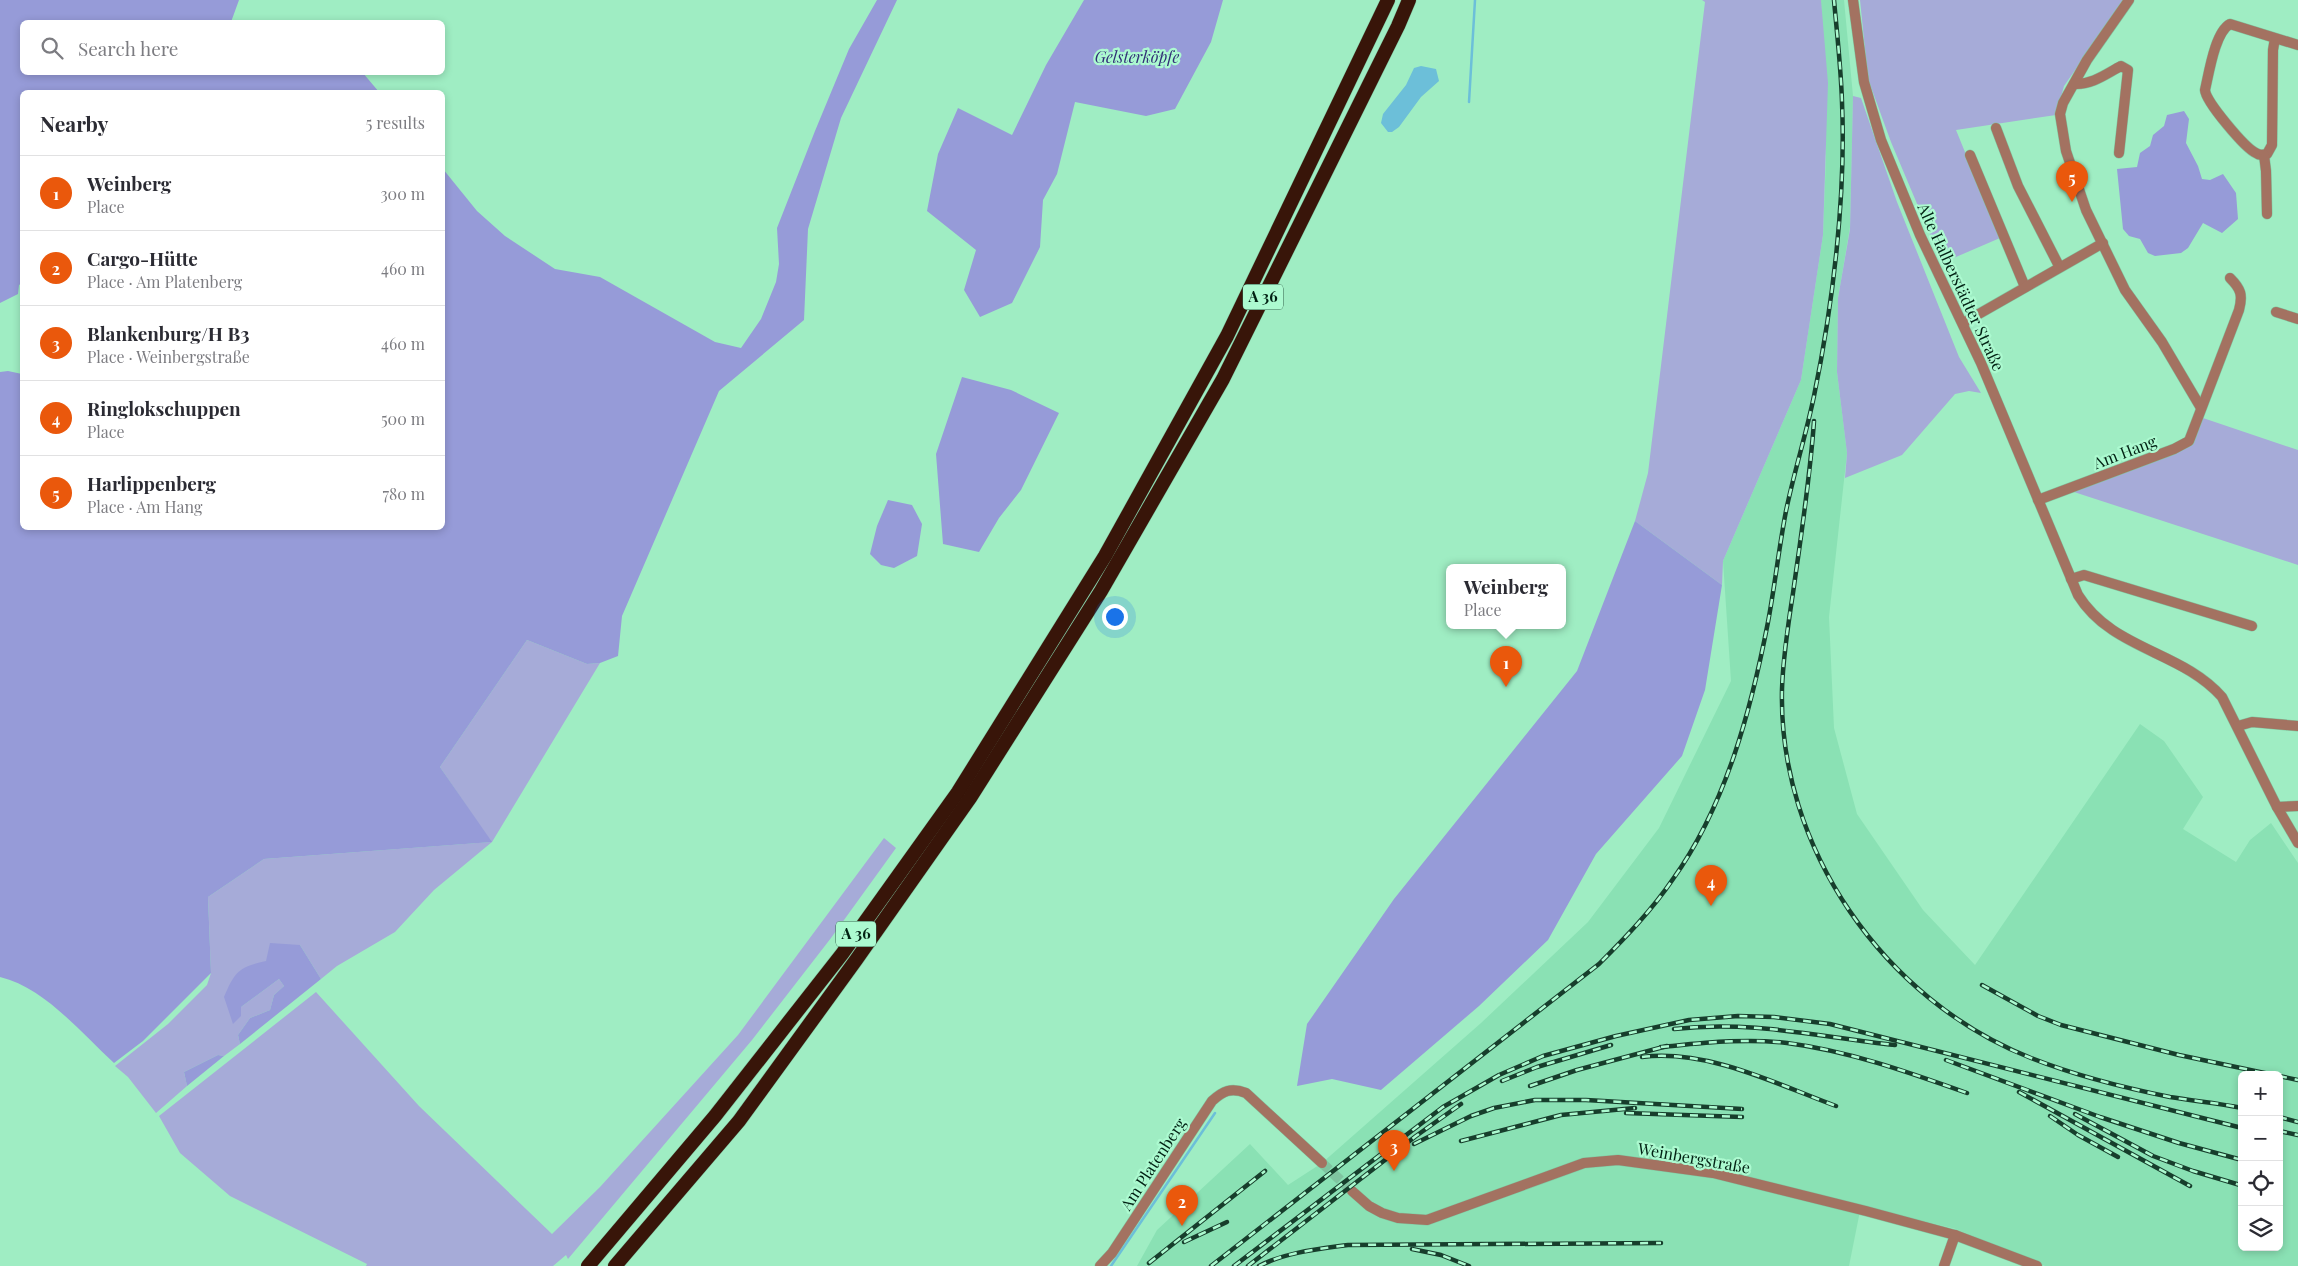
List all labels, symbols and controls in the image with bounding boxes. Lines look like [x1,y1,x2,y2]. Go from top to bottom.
search box [20,20,445,75]
icon: search [38,34,66,62]
text: Search here [78,35,178,61]
park label: Gelsterköpfe [1095,46,1179,67]
text: Nearby [40,109,109,137]
text: 5 results [366,112,425,133]
pin: 5 [2056,161,2088,202]
text: Weinberg [87,170,171,196]
text: 1 [53,183,59,204]
text: 300 m [380,183,425,204]
text: Place [87,196,125,217]
street label: Alte Halberstädter Straße [1913,199,2010,374]
text: Cargo-Hütte [87,245,198,271]
text: 2 [52,258,60,279]
text: 460 m [381,258,425,279]
text: Place · Am Platenberg [87,271,242,292]
road number: A 36 [1243,284,1283,310]
text: Blankenburg/H B3 [87,320,250,346]
text: 3 [52,333,60,354]
text: 460 m [381,333,425,354]
text: Place · Weinbergstraße [87,346,250,367]
text: Ringlokschuppen [87,395,241,421]
text: 4 [52,408,60,429]
text: 500 m [381,408,425,429]
text: Place [87,421,125,442]
street label: Am Hang [2089,430,2160,474]
text: Harlippenberg [87,470,216,496]
text: 5 [52,483,60,504]
text: 780 m [382,483,425,504]
text: Place · Am Hang [87,496,202,517]
popup [1446,564,1566,629]
text: Weinberg [1464,573,1548,599]
text: Place [1464,599,1502,620]
your location [1102,604,1128,630]
pin: 1 [1490,646,1522,687]
pin: 4 [1695,865,1727,906]
road number: A 36 [836,922,876,946]
map controls [2238,1071,2283,1251]
button: + [2238,1071,2283,1116]
street label: Am Platenberg [1114,1113,1191,1215]
button: − [2238,1116,2283,1161]
pin: 3 [1378,1130,1410,1171]
street label: Weinbergstraße [1635,1137,1752,1178]
button: locate [2238,1161,2283,1206]
pin: 2 [1166,1185,1198,1226]
button: layers [2238,1206,2283,1251]

